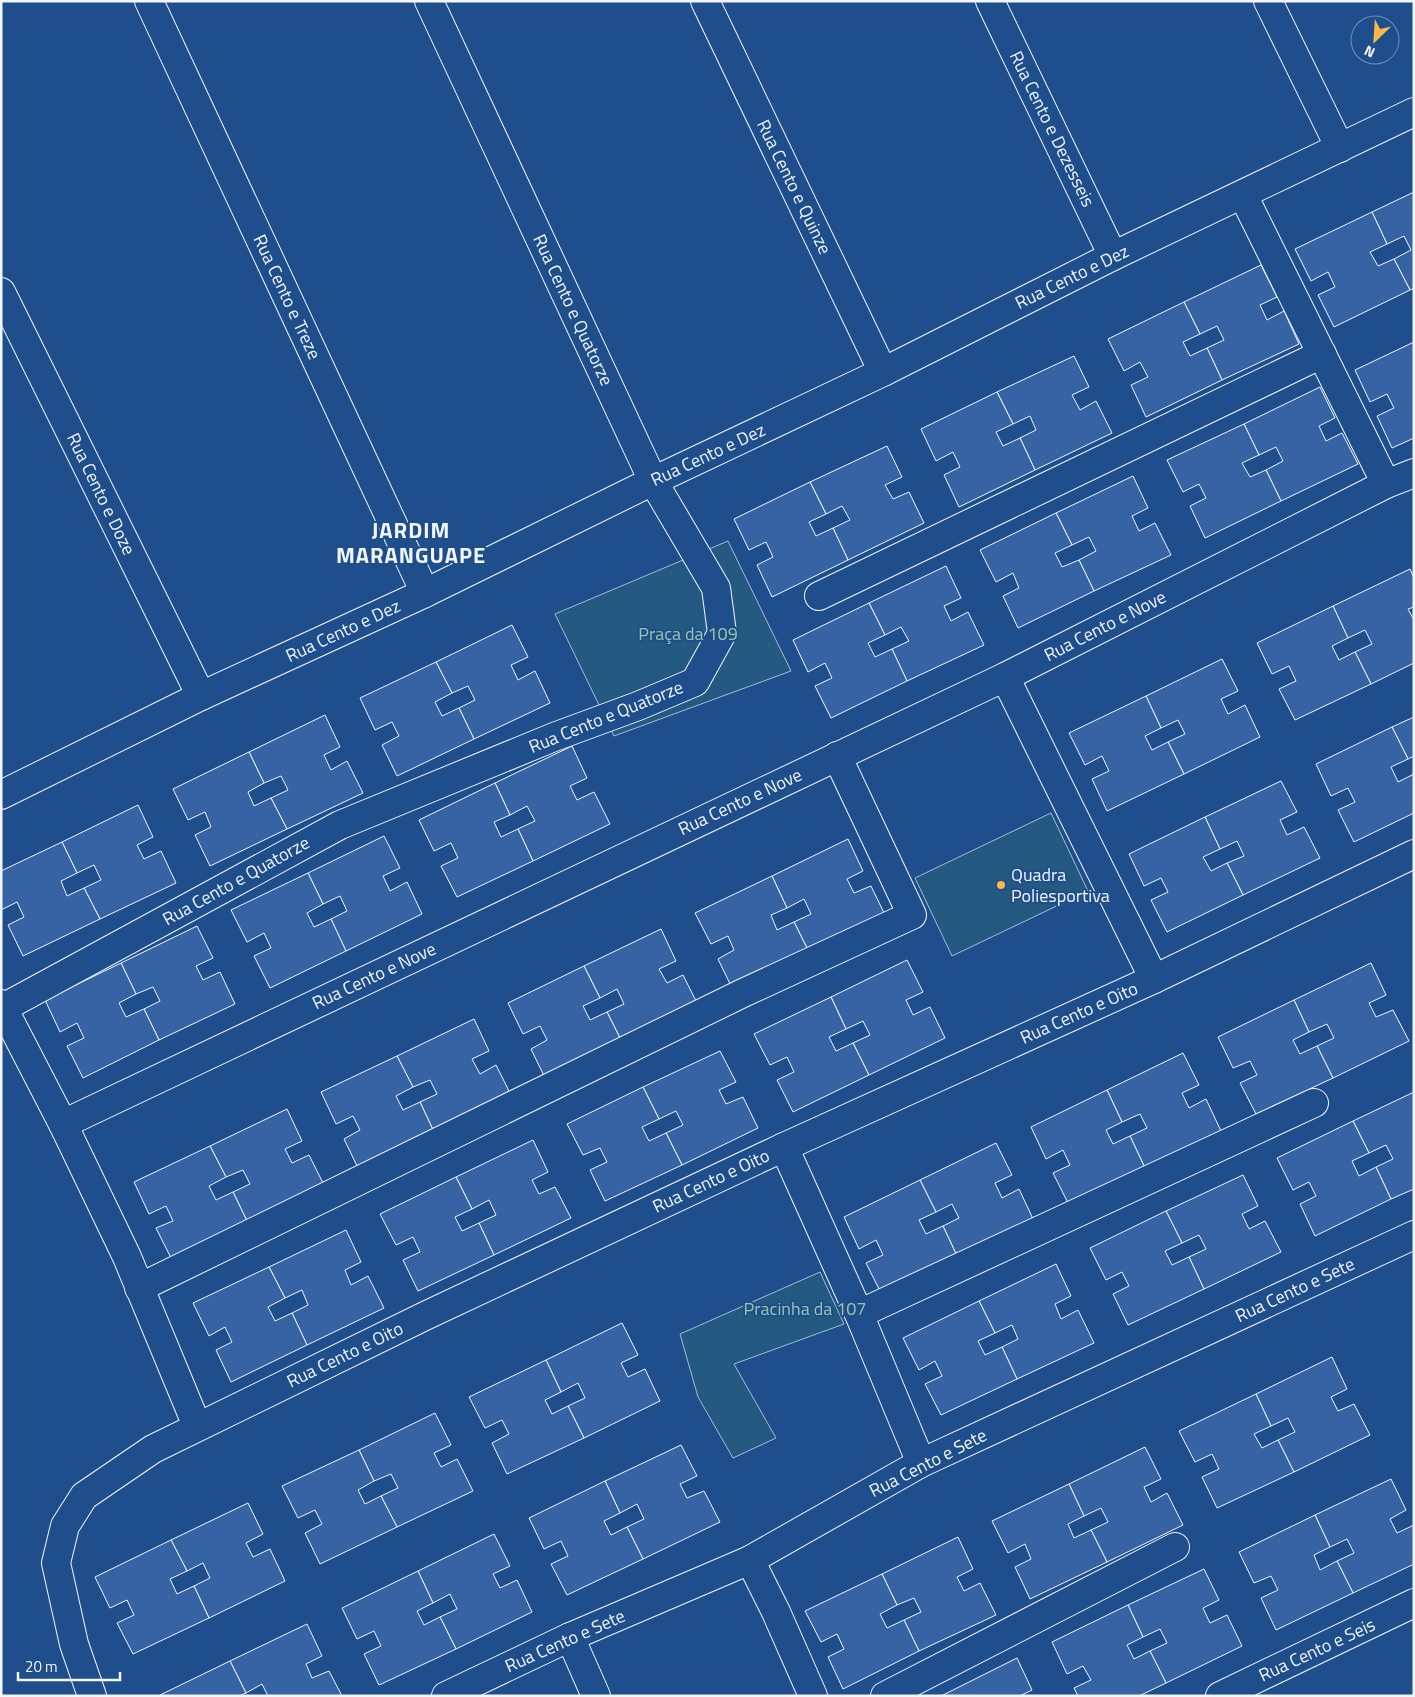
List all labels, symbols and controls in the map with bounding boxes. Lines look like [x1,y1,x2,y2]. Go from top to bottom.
north arrow [1350,15,1400,65]
text: N [1360,41,1378,64]
street label: Rua Cento e Dezesseis [1003,46,1102,211]
street label: Rua Cento e Quinze [750,115,839,259]
street label: Rua Cento e Treze [247,230,328,364]
street label: Rua Cento e Quatorze [526,230,620,390]
street label: Rua Cento e Dez [1010,237,1133,316]
street label: Rua Cento e Dez [646,416,770,493]
street label: Rua Cento e Doze [60,428,143,559]
district label: JARDIM MARANGUAPE [336,513,486,572]
street label: Rua Cento e Nove [1039,583,1170,668]
street label: Rua Cento e Dez [281,592,405,669]
park label: Praça da 109 [638,620,738,647]
street label: Rua Cento e Quatorze [525,673,687,760]
street label: Rua Cento e Nove [673,761,806,842]
street label: Rua Cento e Quatorze [157,829,314,932]
place label: Quadra Poliesportiva [1011,861,1110,909]
marker: Quadra Poliesportiva [995,879,1007,891]
street label: Rua Cento e Nove [307,935,440,1016]
street label: Rua Cento e Oito [1016,975,1142,1051]
street label: Rua Cento e Oito [648,1142,774,1219]
street label: Rua Cento e Sete [1231,1250,1359,1329]
park label: Pracinha da 107 [744,1295,866,1322]
street label: Rua Cento e Oito [282,1315,407,1394]
street label: Rua Cento e Sete [864,1421,991,1504]
street label: Rua Cento e Sete [500,1602,629,1679]
street label: Rua Cento e Seis [1254,1611,1380,1688]
scale bar [18,1650,120,1682]
text: 20 m [25,1655,58,1678]

